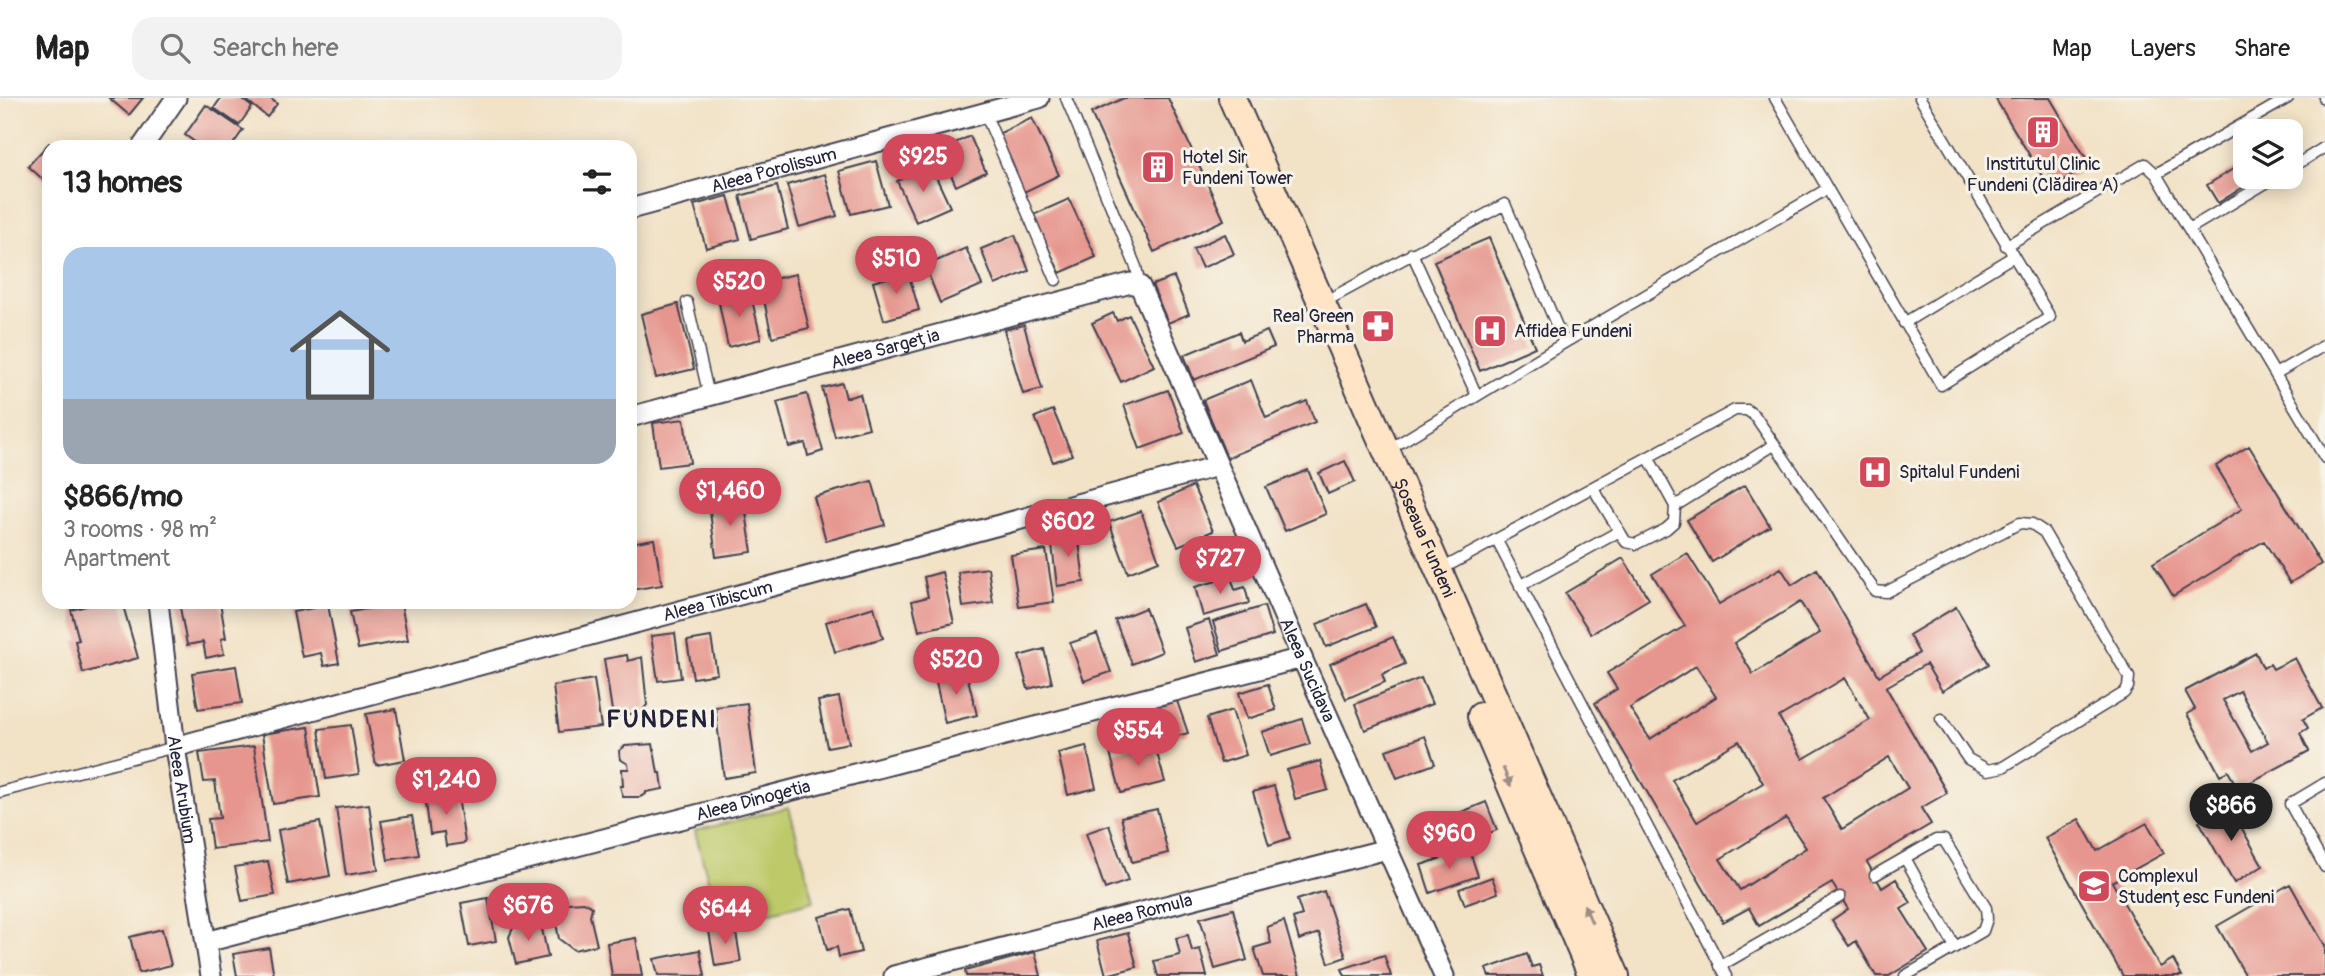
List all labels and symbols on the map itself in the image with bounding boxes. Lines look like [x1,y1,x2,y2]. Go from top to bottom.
building icon: Institutul Clinic Fundeni (Clădirea A) [2024,113,2062,151]
pin: $925 [882,134,964,194]
street label: Aleea Porolissum [708,142,839,198]
place label: Hotel Sir Fundeni Tower [1182,146,1294,190]
building icon: Hotel Sir Fundeni Tower [1139,148,1177,186]
place label: Institutul Clinic Fundeni (Clădirea A) [1967,153,2119,197]
pin: $510 [855,236,937,296]
pin: $520 [698,260,780,319]
place label: Real Green Pharma [1273,305,1354,349]
pharmacy icon: Real Green Pharma [1359,307,1397,345]
hospital icon: Affidea Fundeni [1471,312,1509,350]
place label: Affidea Fundeni [1514,320,1632,343]
street label: Aleea Sargeția [828,323,942,374]
hospital icon: Spitalul Fundeni [1856,453,1894,491]
place label: Spitalul Fundeni [1899,461,2019,484]
pin: $1,460 [673,468,787,528]
street label: Șoseaua Fundeni [1388,475,1460,601]
pin: $602 [1027,500,1109,559]
pin: $727 [1179,536,1261,596]
street label: Aleea Tibiscum [660,575,775,627]
street label: Aleea Sucidava [1274,614,1341,726]
pin: $520 [915,638,997,697]
district label: FUNDENI [606,705,718,734]
pin: $554 [1097,708,1179,768]
street label: Aleea Arubium [162,734,202,846]
pin: $1,240 [389,758,503,817]
one-way arrow [1502,766,1513,787]
street label: Aleea Dinogetia [693,774,813,826]
pin: $866 [2190,784,2272,843]
pin: $960 [1408,812,1490,871]
place label: Complexul Studențesc Fundeni [2118,865,2274,909]
school or university icon: Complexul Studențesc Fundeni [2075,867,2113,905]
pin: $676 [487,884,569,943]
pin: $644 [684,886,766,946]
street label: Aleea Romula [1089,888,1195,936]
one-way arrow [1582,903,1593,924]

